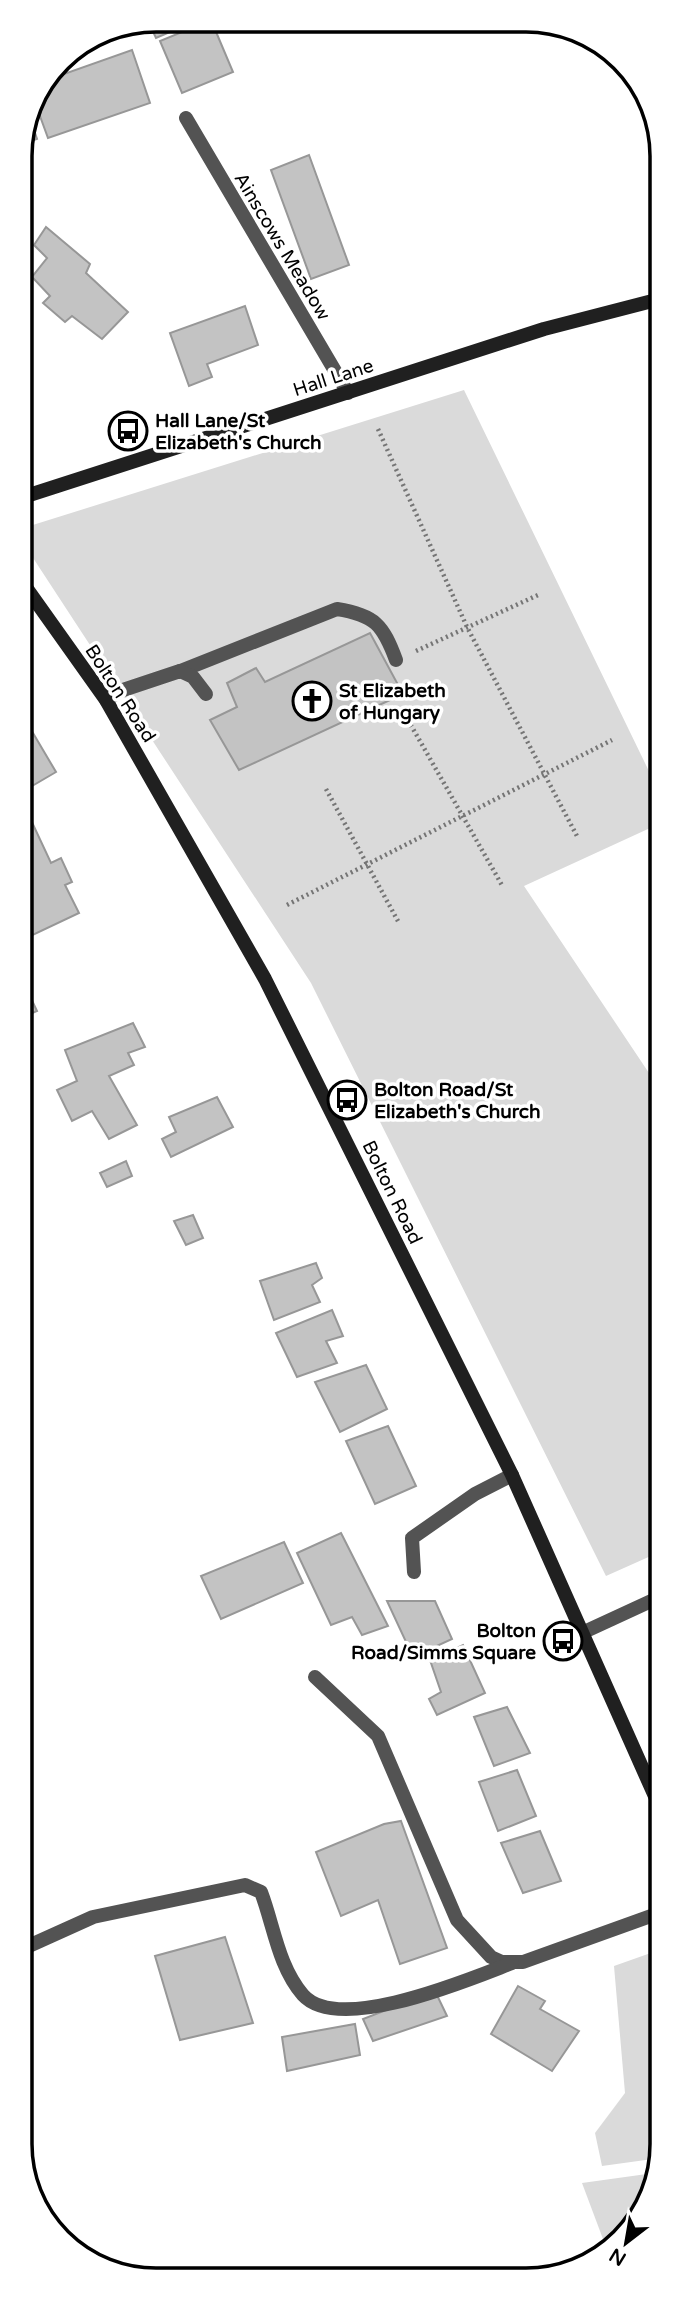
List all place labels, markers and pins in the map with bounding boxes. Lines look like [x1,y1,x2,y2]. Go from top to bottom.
bus stop icon: Hall Lane/St Elizabeth's Church [107,410,149,452]
place label: Hall Lane/St Elizabeth's Church [155,410,322,454]
church icon: St Elizabeth of Hungary [291,680,333,722]
place label: St Elizabeth of Hungary [339,680,446,725]
bus stop icon: Bolton Road/St Elizabeth's Church [326,1079,368,1121]
place label: Bolton Road/St Elizabeth's Church [374,1079,541,1123]
place label: Bolton Road/Simms Square [351,1620,536,1665]
bus stop icon: Bolton Road/Simms Square [542,1620,584,1662]

